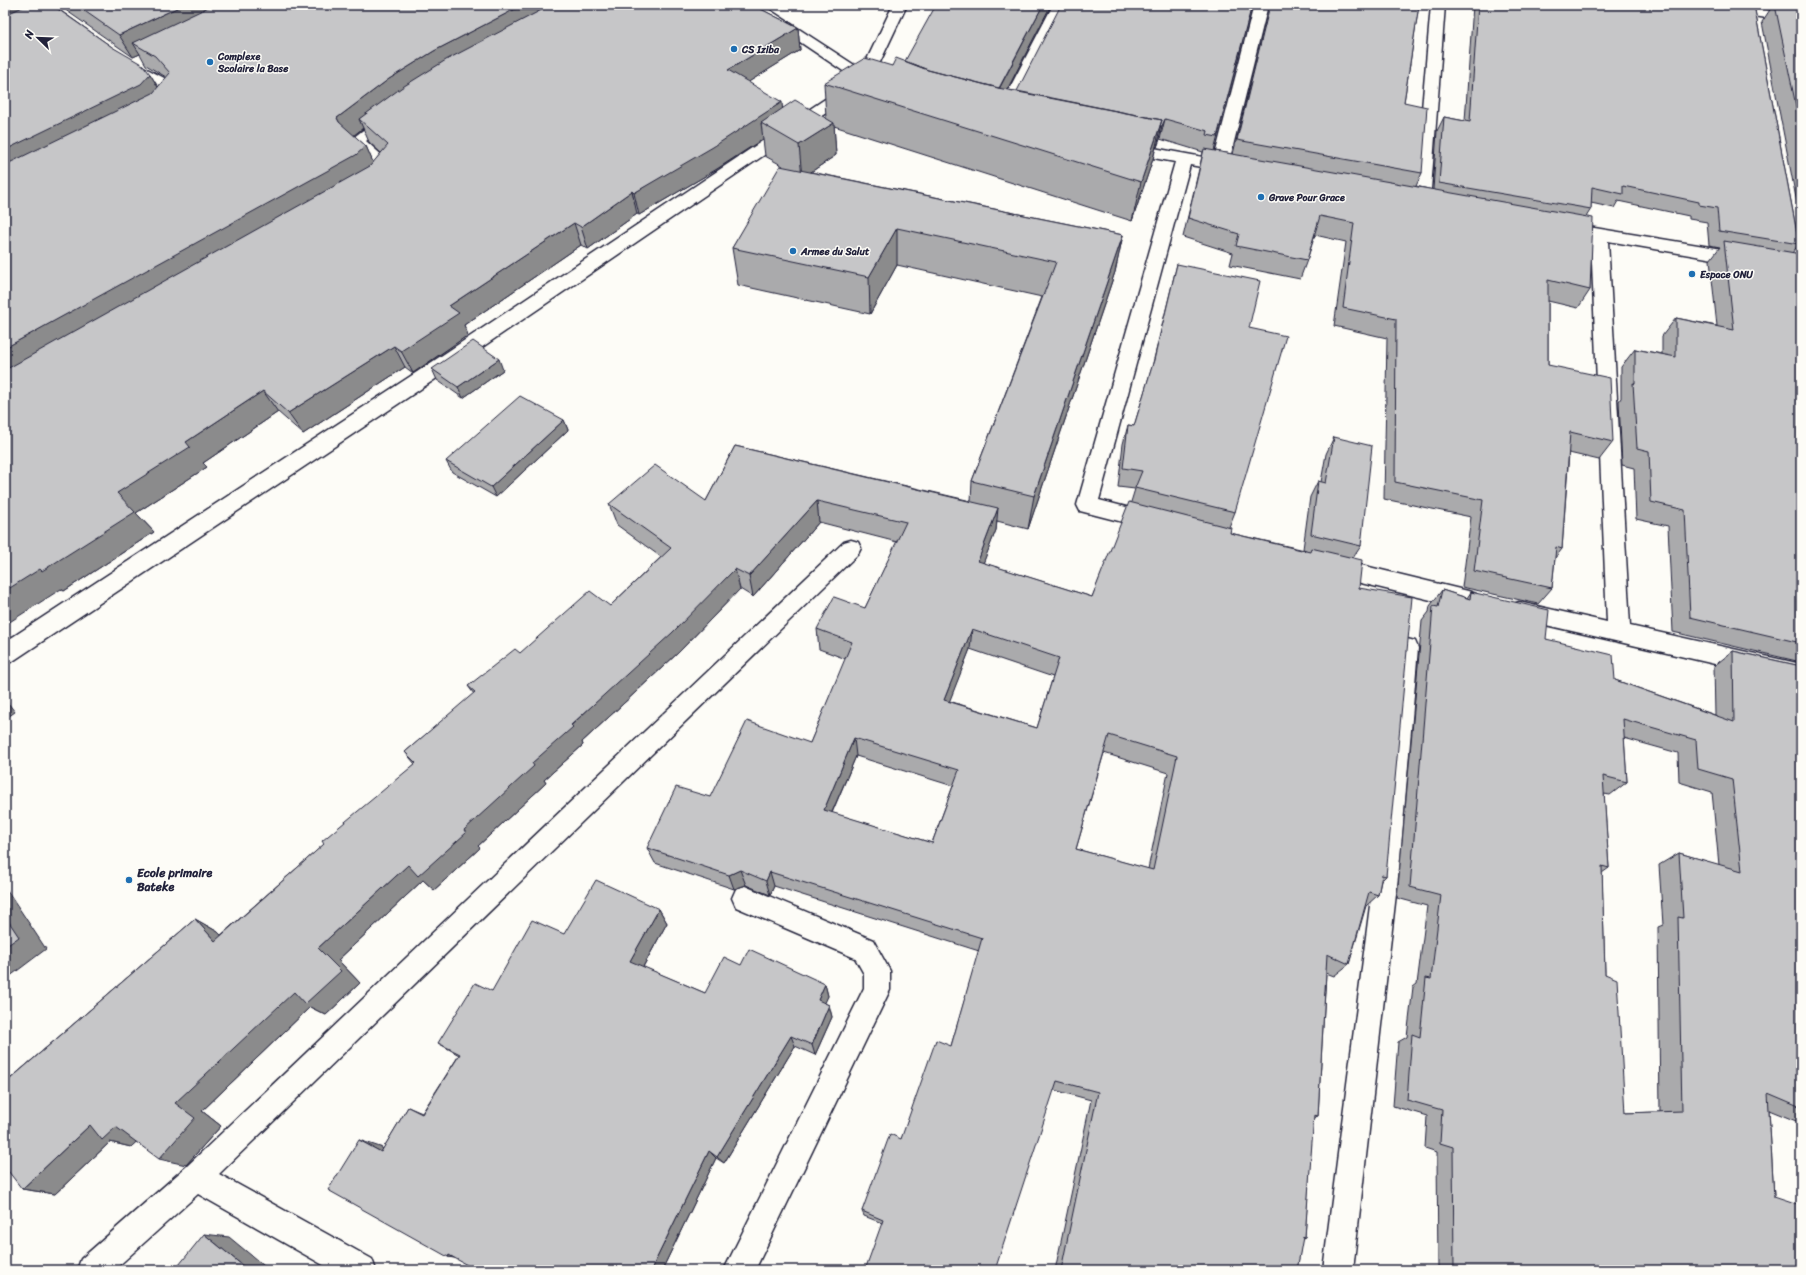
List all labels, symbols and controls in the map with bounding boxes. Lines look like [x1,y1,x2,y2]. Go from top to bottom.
north arrow [18,18,58,58]
text: N [19,27,40,42]
place label: CS Iziba [741,41,780,59]
marker: CS Iziba [729,44,739,54]
place label: Complexe Scolaire la Base [217,48,289,78]
marker: Complexe Scolaire la Base [205,57,215,67]
place label: Grave Pour Grace [1268,189,1345,207]
marker: Grave Pour Grace [1256,192,1266,202]
place label: Armee du Salut [800,243,870,261]
marker: Armee du Salut [788,246,798,256]
place label: Espace ONU [1700,266,1754,284]
marker: Espace ONU [1687,269,1697,279]
place label: Ecole primaire Bateke [137,862,212,898]
marker: Ecole primaire Bateke [124,875,134,885]

